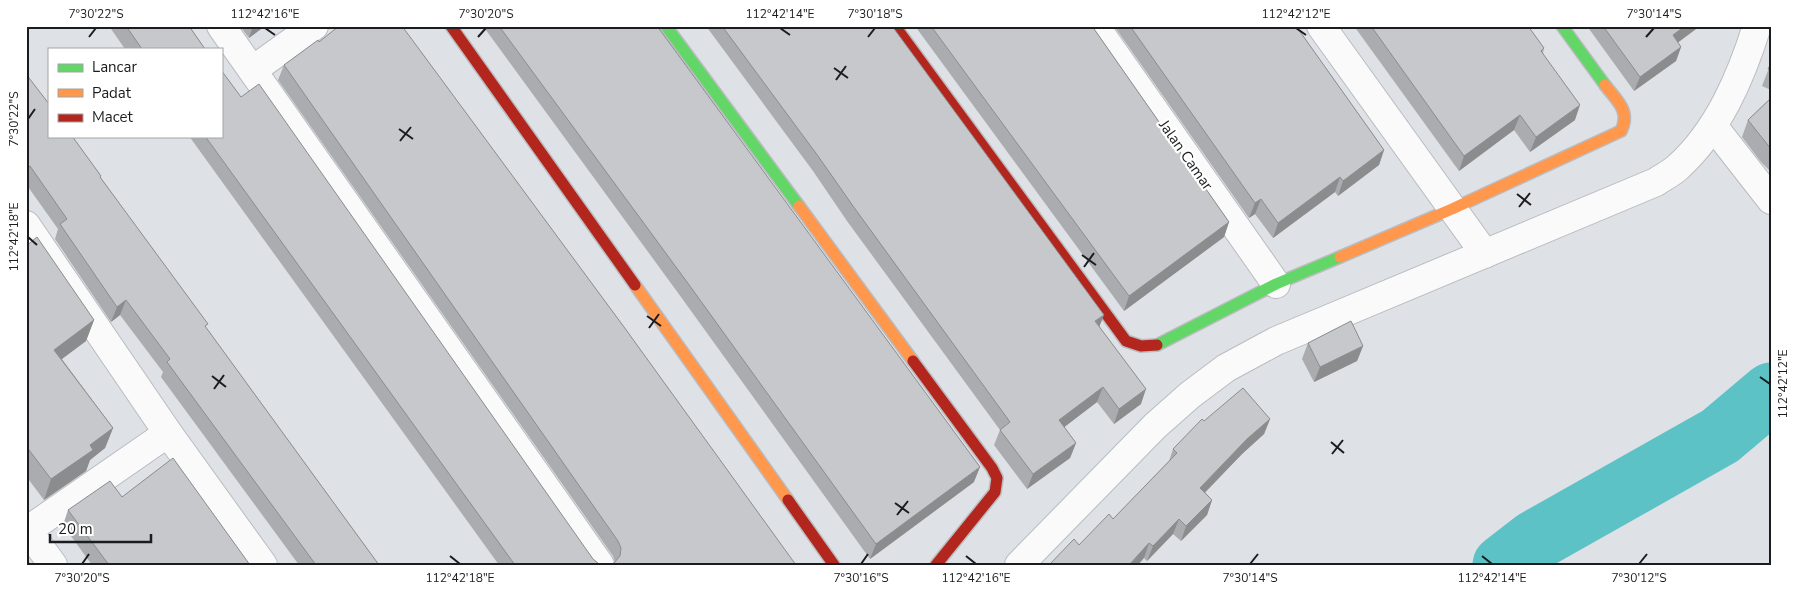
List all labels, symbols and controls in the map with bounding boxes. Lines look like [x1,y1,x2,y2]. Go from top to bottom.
text: 7°30'22"S [68,6,124,22]
text: 112°42'16"E [230,6,300,22]
text: 7°30'20"S [458,6,514,22]
text: 112°42'14"E [745,6,815,22]
text: 7°30'18"S [847,6,903,22]
text: 112°42'12"E [1261,6,1331,22]
text: 7°30'14"S [1626,6,1682,22]
legend [48,48,222,138]
text: Lancar [92,57,137,77]
text: Padat [92,83,132,103]
text: 7°30'22"S [6,91,22,147]
text: Macet [92,107,134,127]
street label: Jalan Camar [1154,115,1218,195]
text: 112°42'18"E [6,202,22,272]
text: 112°42'12"E [1775,349,1791,419]
scale bar [50,511,151,543]
text: 20 m [58,519,93,539]
text: 7°30'20"S [54,570,110,586]
text: 112°42'18"E [425,570,495,586]
text: 7°30'16"S [833,570,889,586]
text: 112°42'16"E [941,570,1011,586]
text: 7°30'14"S [1222,570,1278,586]
text: 112°42'14"E [1457,570,1527,586]
text: 7°30'12"S [1611,570,1667,586]

